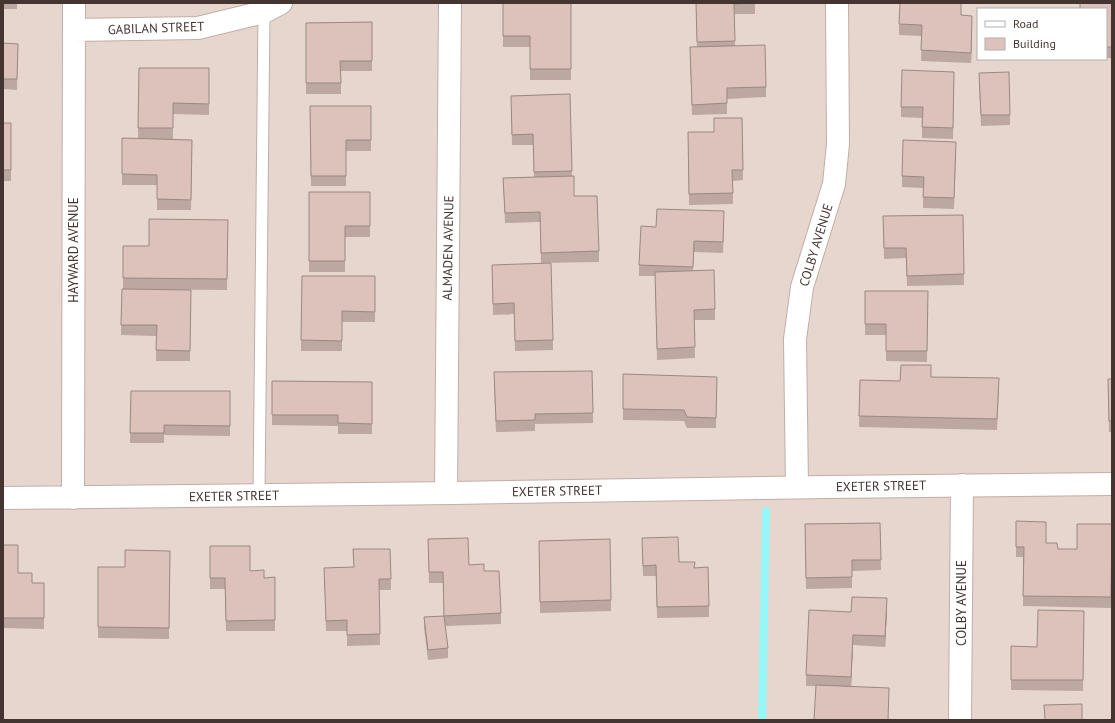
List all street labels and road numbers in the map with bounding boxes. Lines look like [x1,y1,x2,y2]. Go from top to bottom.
street label: GABILAN STREET [107,18,205,38]
street label: ALMADEN AVENUE [439,195,457,301]
street label: HAYWARD AVENUE [65,197,82,303]
street label: COLBY AVENUE [795,201,837,289]
street label: EXETER STREET [836,477,926,495]
street label: EXETER STREET [512,482,602,500]
street label: EXETER STREET [189,487,279,505]
street label: COLBY AVENUE [953,560,970,646]

